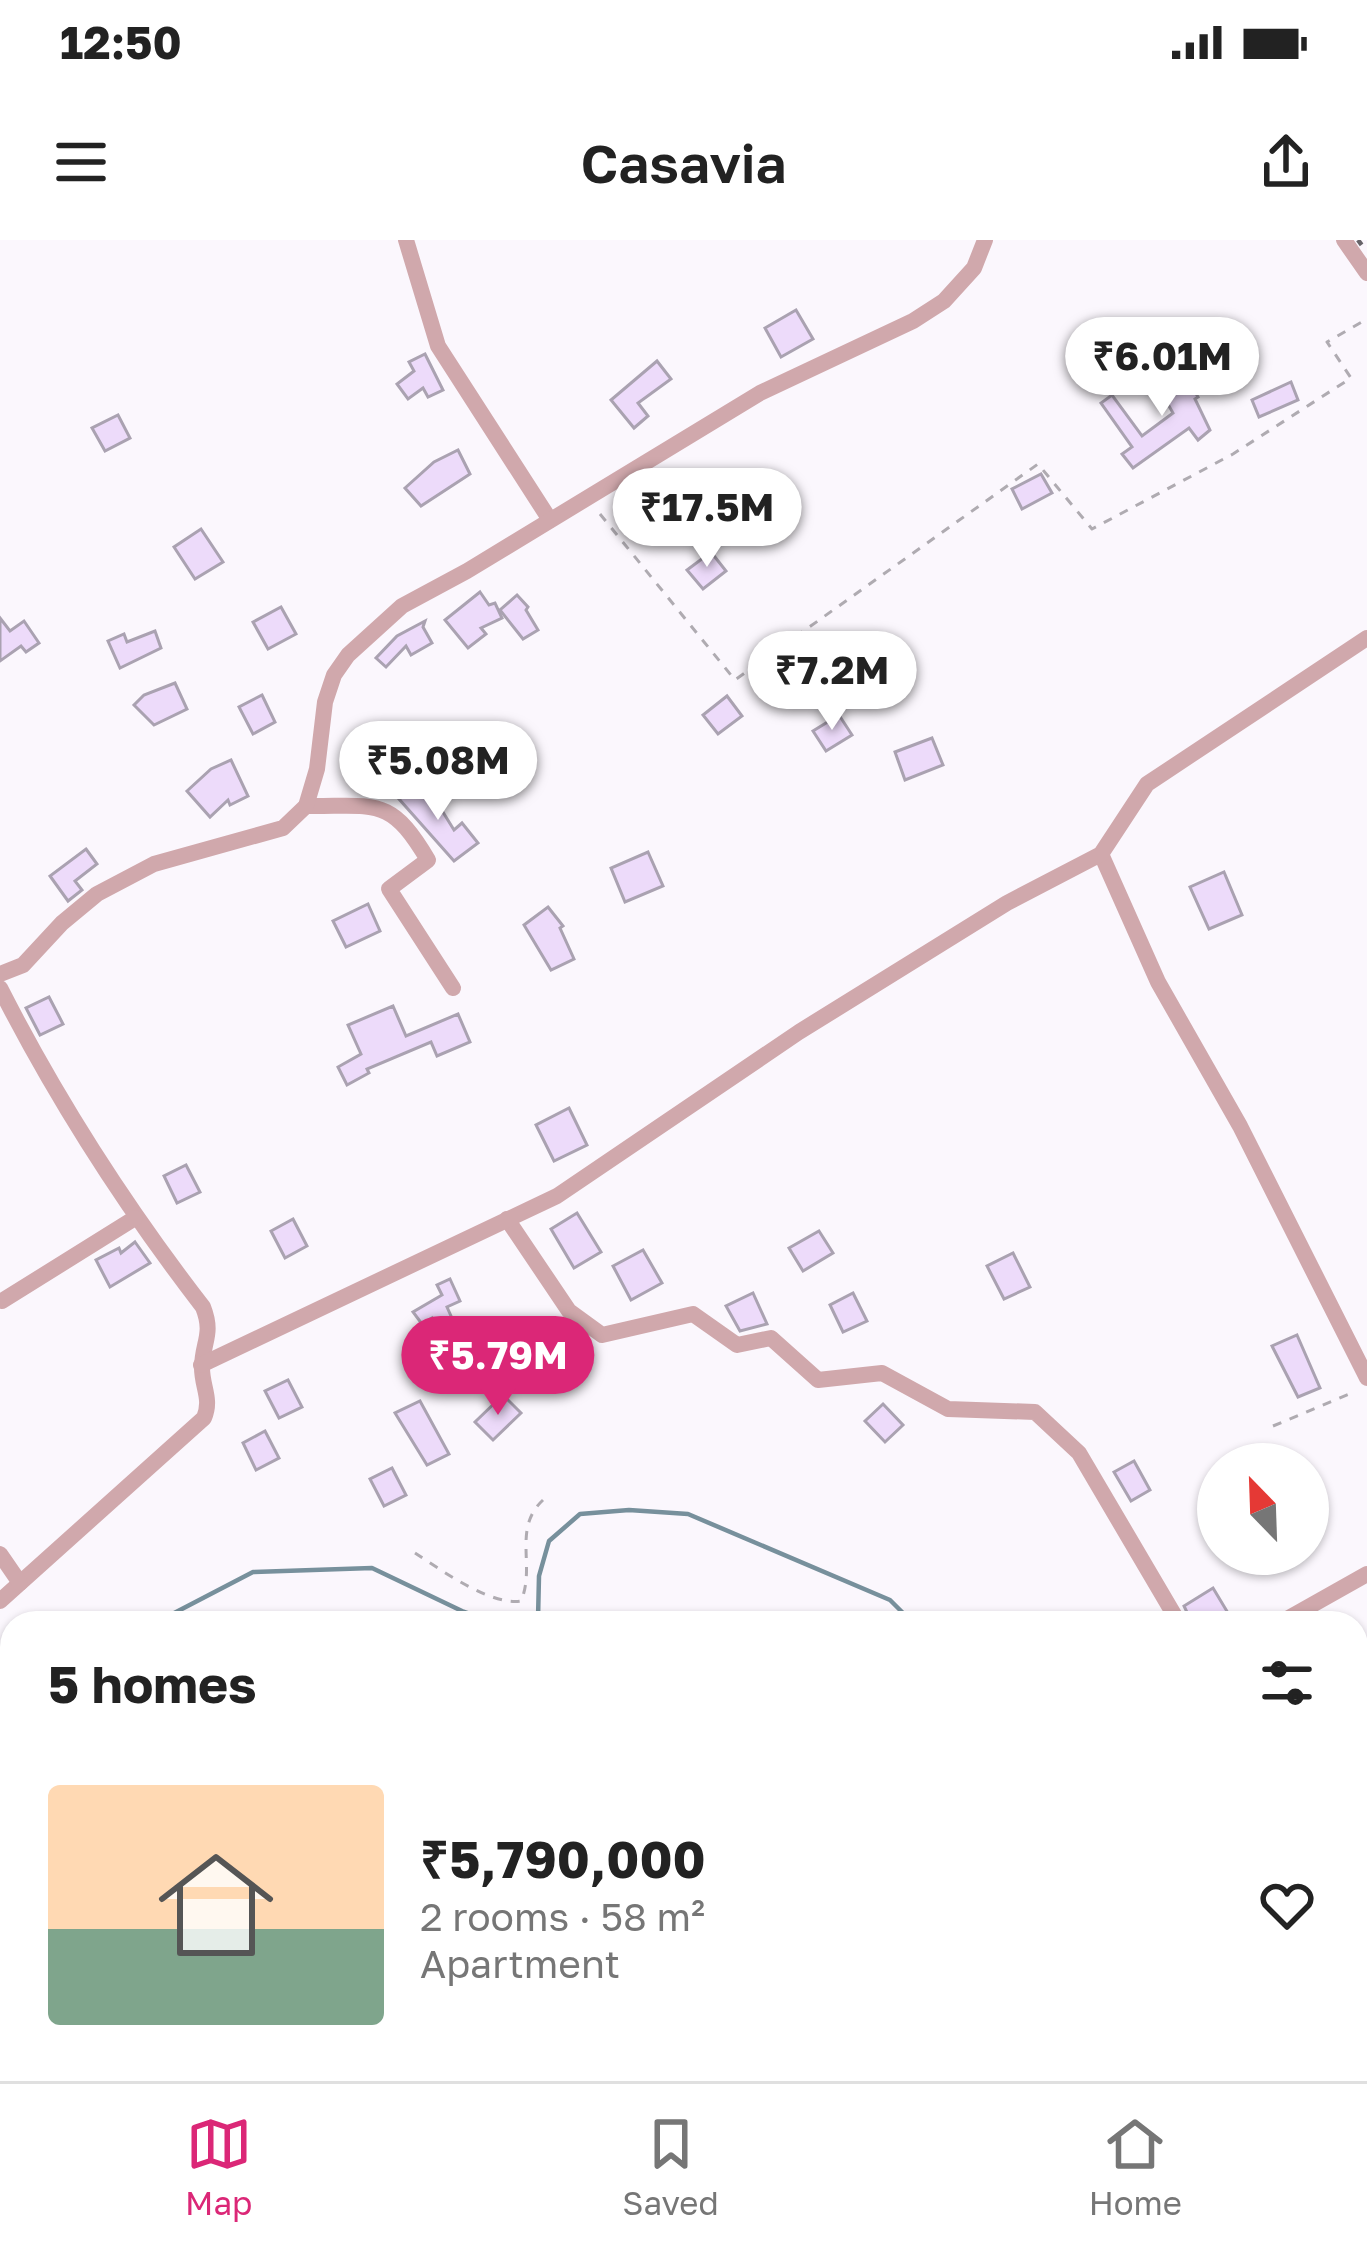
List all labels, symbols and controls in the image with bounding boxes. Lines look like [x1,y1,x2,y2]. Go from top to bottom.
text: 12:50 [60,15,182,69]
icon: menu [48,129,114,195]
icon: share [1253,129,1319,195]
text: Casavia [581,130,786,195]
pin: ₹6.01M [1064,317,1260,419]
text: ₹6.01M [1092,332,1232,379]
pin: ₹17.5M [609,468,805,570]
text: ₹17.5M [640,483,774,530]
pin: ₹7.2M [748,631,916,733]
text: ₹7.2M [775,646,889,693]
pin: ₹5.08M [340,721,536,823]
text: ₹5.08M [366,736,510,783]
pin: ₹5.79M [400,1316,596,1418]
text: ₹5.79M [428,1331,568,1378]
north arrow [1197,1443,1329,1575]
map controls [1197,1443,1329,1575]
icon: filters [1254,1650,1320,1716]
text: 5 homes [48,1653,257,1714]
text: ₹5,790,000 [420,1828,706,1889]
icon: home [144,1833,288,1977]
icon: heart [1254,1872,1320,1938]
text: 2 rooms · 58 m² [420,1893,705,1940]
text: Apartment [420,1940,620,1987]
tab: Map [185,2111,252,2222]
tab: Saved [622,2111,719,2222]
tab: Home [1089,2111,1182,2222]

